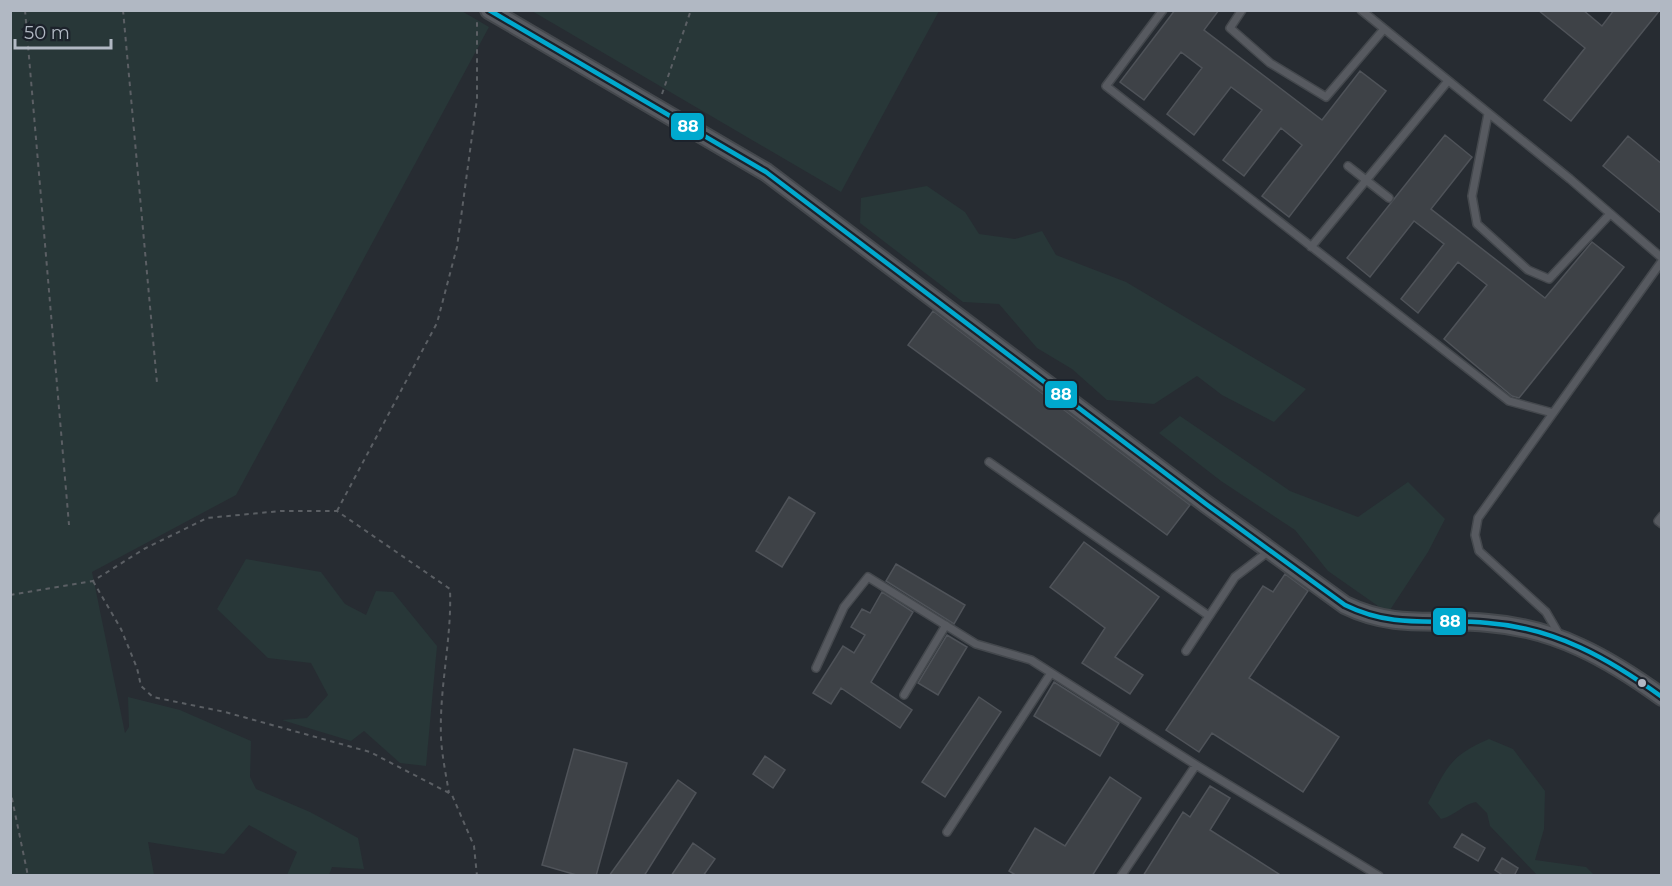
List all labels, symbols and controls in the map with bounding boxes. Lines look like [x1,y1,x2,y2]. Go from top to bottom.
scale bar [15,12,111,50]
text: 50 m [24,22,70,44]
line badge: 88 [670,112,705,141]
text: 88 [677,117,699,136]
line badge: 88 [1044,380,1078,409]
text: 88 [1050,385,1072,404]
line badge: 88 [1432,607,1467,636]
text: 88 [1439,612,1461,631]
unlabelled marker [1636,677,1648,689]

